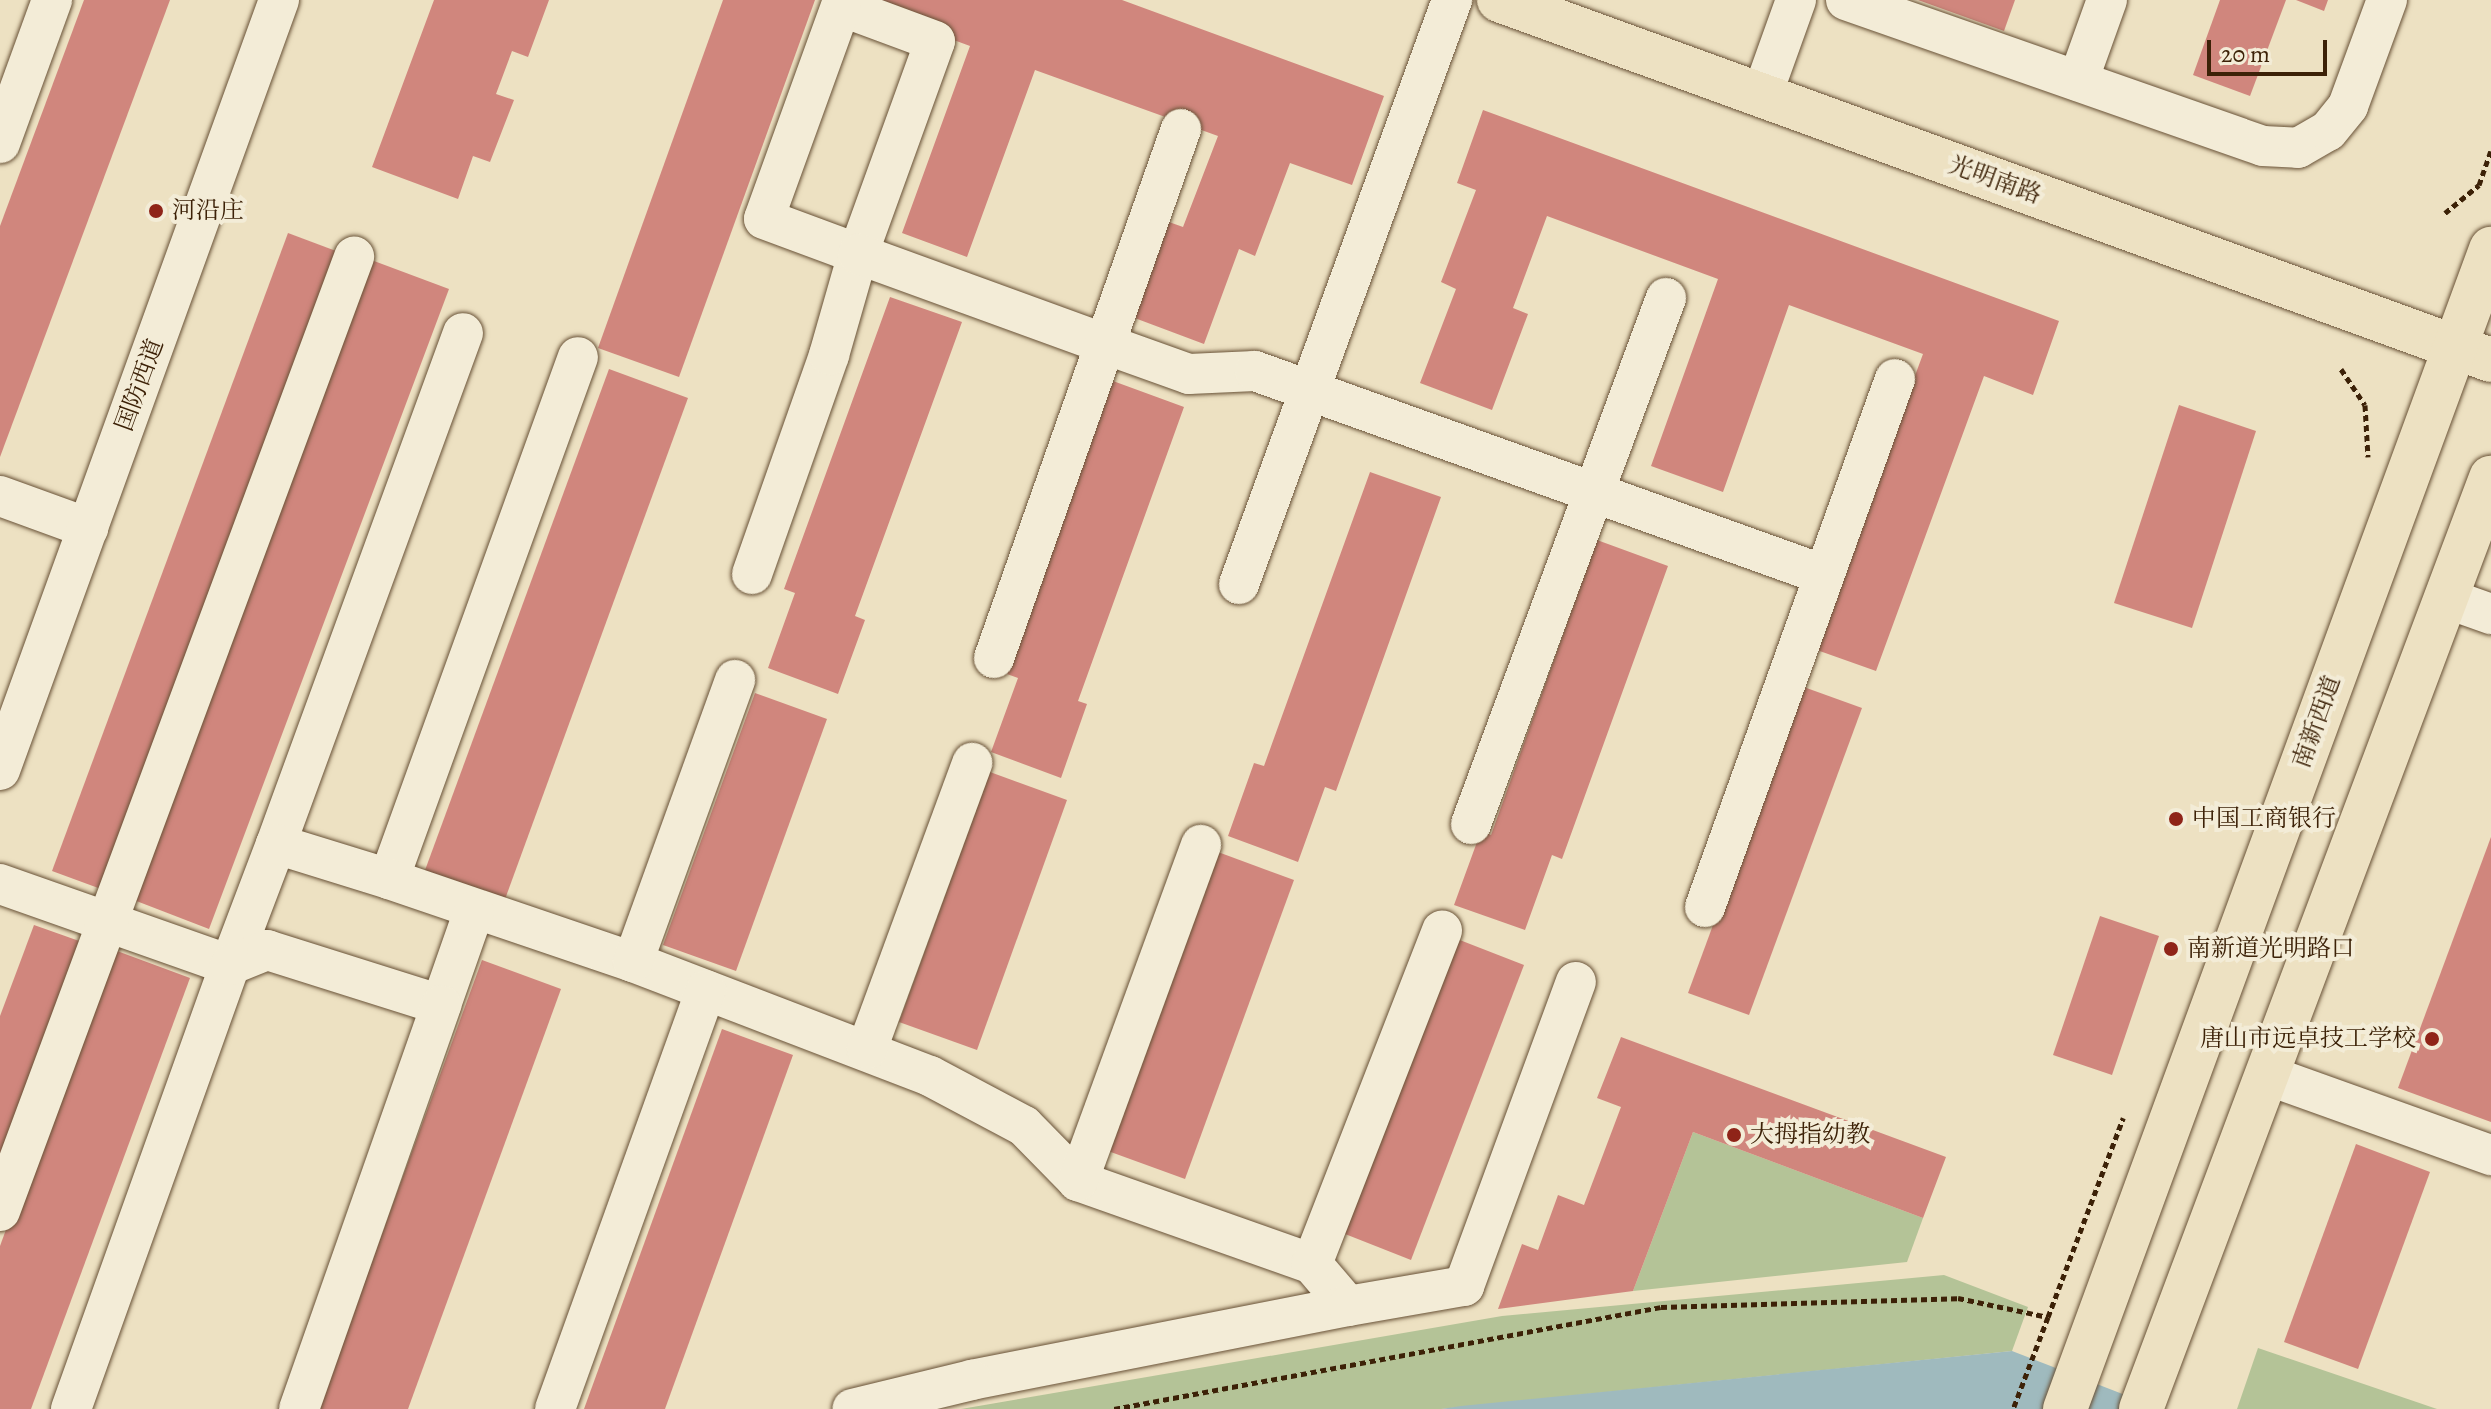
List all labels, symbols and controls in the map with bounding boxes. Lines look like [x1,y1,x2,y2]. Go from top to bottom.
scale bar [2211,24,2331,74]
text: 20 m [2221,38,2270,70]
street label: 光明南路 [1945,150,2045,210]
place label: 河沿庄 [172,197,244,225]
marker: 河沿庄 [147,202,165,220]
street label: 国防西道 [110,335,170,435]
street label: 南新西道 [2287,672,2347,772]
place label: 中国工商银行 [2192,805,2336,833]
marker: 中国工商银行 [2167,810,2185,828]
place label: 南新道光明路口 [2187,935,2355,963]
marker: 南新道光明路口 [2162,940,2180,958]
place label: 唐山市远卓技工学校 [2200,1025,2416,1053]
marker: 唐山市远卓技工学校 [2423,1030,2441,1048]
place label: 大拇指幼教 [1750,1121,1870,1149]
marker: 大拇指幼教 [1725,1126,1743,1144]

